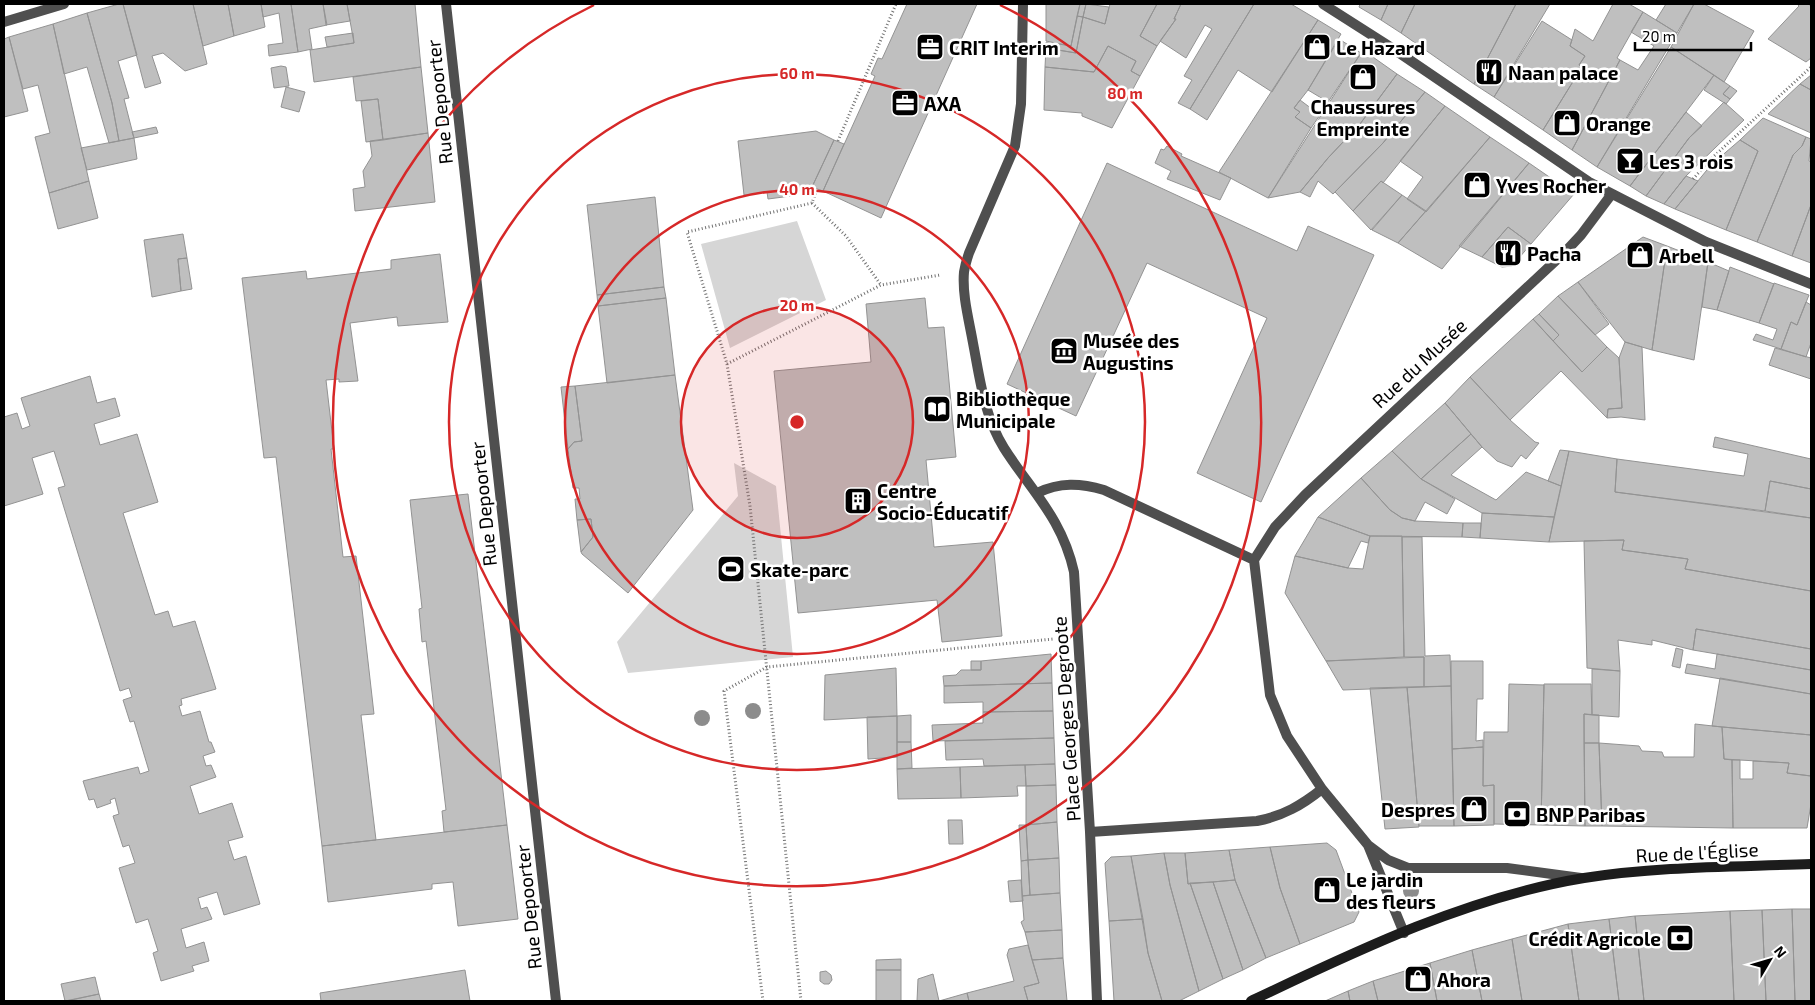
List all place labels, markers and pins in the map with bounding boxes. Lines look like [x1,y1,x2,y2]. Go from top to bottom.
office icon: CRIT Interim [915,32,945,62]
shop icon: Le Hazard [1302,32,1332,62]
place label: CRIT Interim [949,36,1059,59]
place label: Le Hazard [1336,36,1425,59]
restaurant icon: Naan palace [1474,57,1504,87]
place label: Naan palace [1508,61,1619,84]
shop icon: Chaussures Empreinte [1348,62,1378,92]
office icon: AXA [890,88,920,118]
place label: AXA [924,92,962,115]
place label: Chaussures Empreinte [1311,95,1415,140]
shop icon: Orange [1552,108,1582,138]
place label: Orange [1586,112,1651,135]
bar icon: Les 3 rois [1615,146,1645,176]
place label: Les 3 rois [1649,150,1733,173]
shop icon: Yves Rocher [1462,170,1492,200]
place label: Yves Rocher [1496,174,1606,197]
restaurant icon: Pacha [1493,238,1523,268]
shop icon: Arbell [1625,240,1655,270]
place label: Pacha [1527,242,1581,265]
place label: Arbell [1659,244,1715,267]
place label: Musée des Augustins [1083,329,1179,374]
museum icon: Musée des Augustins [1049,336,1079,366]
place label: Bibliothèque Municipale [956,387,1071,432]
library icon: Bibliothèque Municipale [922,394,952,424]
centre of rings [788,413,806,431]
place label: Centre Socio-Éducatif [877,479,1009,524]
building icon: Centre Socio-Éducatif [843,486,873,516]
sports icon: Skate-parc [716,554,746,584]
place label: Skate-parc [750,558,849,581]
shop icon: Despres [1459,794,1489,824]
place label: Despres [1381,798,1455,821]
bank icon: BNP Paribas [1502,799,1532,829]
place label: BNP Paribas [1536,803,1645,826]
place label: Le jardin des fleurs [1346,868,1436,913]
shop icon: Le jardin des fleurs [1312,875,1342,905]
bank icon: Crédit Agricole [1665,923,1695,953]
place label: Crédit Agricole [1529,927,1661,950]
shop icon: Ahora [1403,964,1433,994]
place label: Ahora [1437,968,1491,991]

